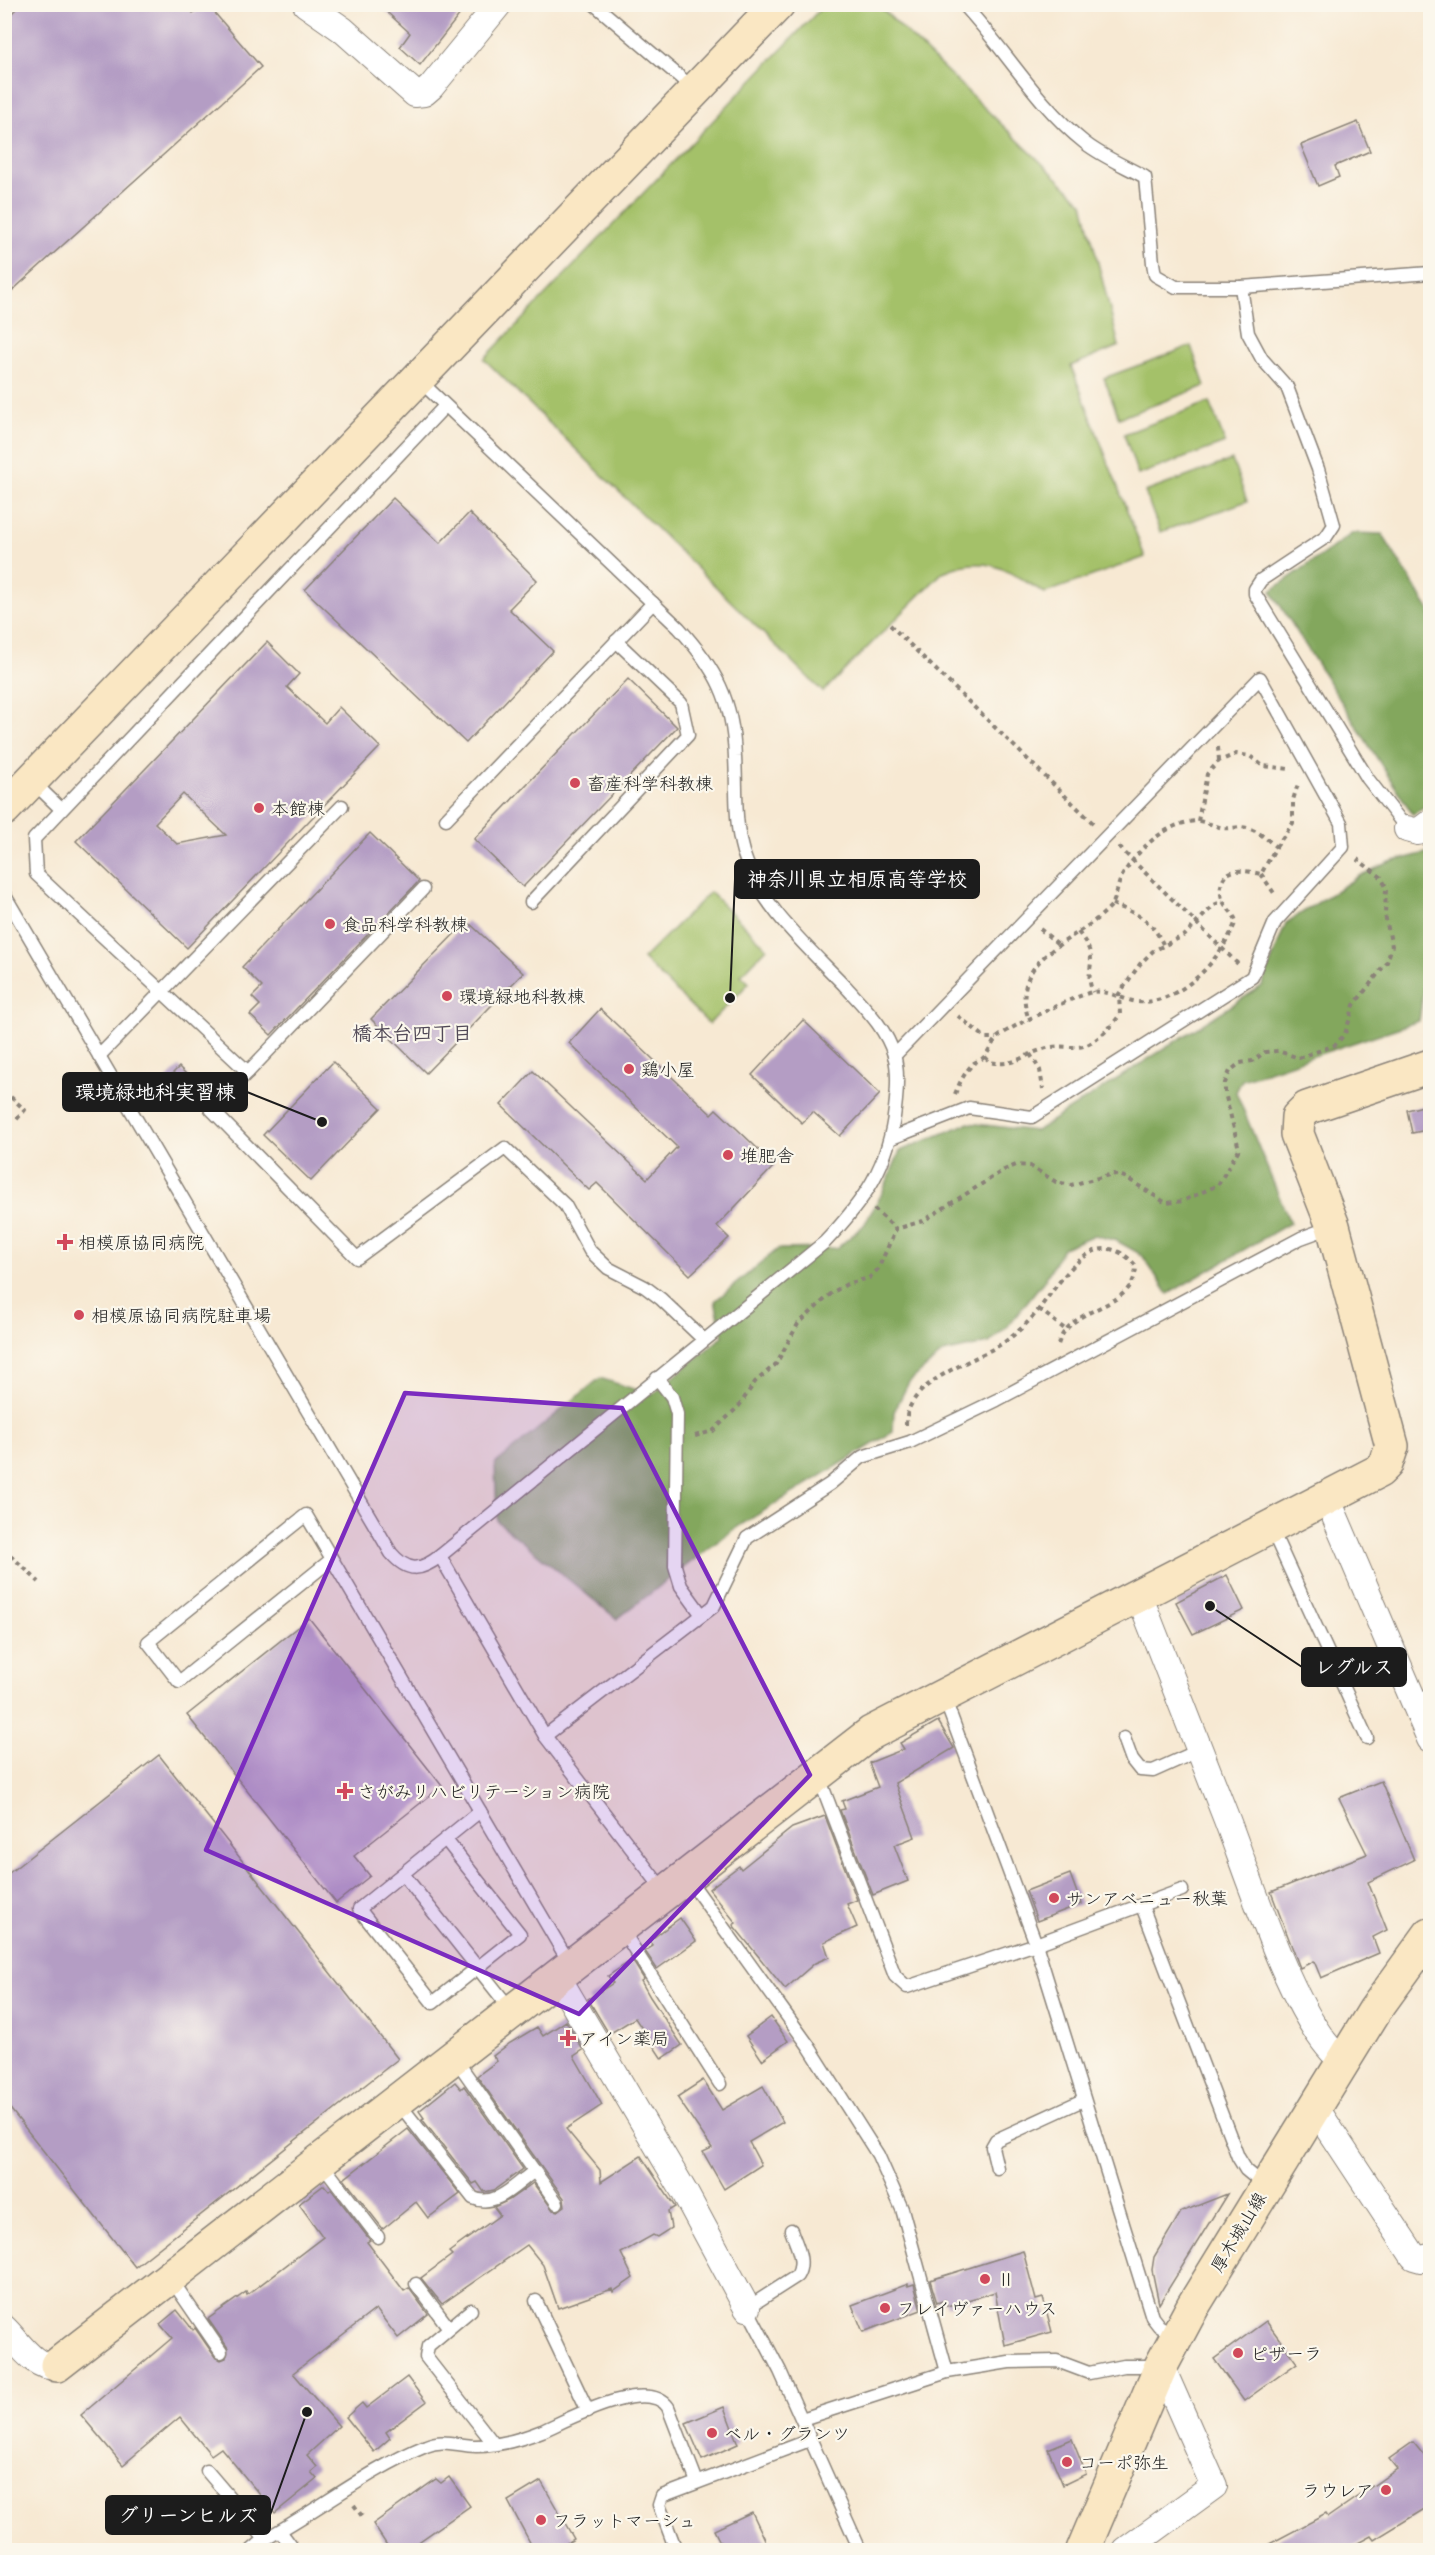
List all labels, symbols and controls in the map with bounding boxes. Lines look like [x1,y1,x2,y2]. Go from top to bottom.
place label: 畜産科学科教棟 [587,771,713,796]
marker: 畜産科学科教棟 [568,776,582,790]
place label: 本館棟 [271,796,325,821]
marker: 本館棟 [252,801,266,815]
callout: 神奈川県立相原高等学校 [735,860,979,898]
text: 神奈川県立相原高等学校 [747,865,967,892]
place label: 食品科学科教棟 [342,912,468,937]
marker: 食品科学科教棟 [323,917,337,931]
place label: 環境緑地科教棟 [459,984,585,1009]
marker: 環境緑地科教棟 [440,989,454,1003]
district label: 橋本台四丁目 [352,1019,472,1046]
place label: 鶏小屋 [641,1057,695,1082]
marker: 鶏小屋 [622,1062,636,1076]
callout: 環境緑地科実習棟 [63,1073,247,1111]
text: 環境緑地科実習棟 [75,1078,236,1105]
place label: 堆肥舎 [740,1143,794,1168]
marker: 堆肥舎 [721,1148,735,1162]
place label: 相模原協同病院 [78,1230,204,1255]
marker: 相模原協同病院 [56,1233,74,1251]
place label: 相模原協同病院駐車場 [91,1303,271,1328]
marker: 相模原協同病院駐車場 [72,1308,86,1322]
callout: レグルス [1302,1648,1406,1686]
text: レグルス [1315,1653,1393,1680]
place label: さがみリハビリテーション病院 [358,1779,610,1804]
marker: さがみリハビリテーション病院 [336,1782,354,1800]
place label: サンアベニュー秋葉 [1066,1886,1228,1911]
marker: サンアベニュー秋葉 [1047,1891,1061,1905]
place label: アイン薬局 [580,2026,669,2051]
marker: アイン薬局 [561,2031,575,2045]
street label: 厚木城山線 [1204,2187,1272,2277]
place label: Ⅱ [997,2267,1015,2292]
marker: Ⅱ [978,2272,992,2286]
place label: フレイヴァーハウス [897,2296,1057,2321]
marker: フレイヴァーハウス [878,2301,892,2315]
place label: ピザーラ [1250,2341,1322,2366]
marker: ピザーラ [1231,2346,1245,2360]
place label: ベル・グランツ [724,2421,850,2446]
marker: ベル・グランツ [705,2426,719,2440]
place label: コーポ弥生 [1079,2450,1169,2475]
marker: コーポ弥生 [1060,2455,1074,2469]
place label: ラウレア [1302,2478,1374,2503]
marker: ラウレア [1379,2483,1393,2497]
callout: グリーンヒルズ [106,2496,270,2534]
text: グリーンヒルズ [118,2501,258,2528]
place label: フラットマーシュ [553,2508,696,2533]
marker: フラットマーシュ [534,2513,548,2527]

